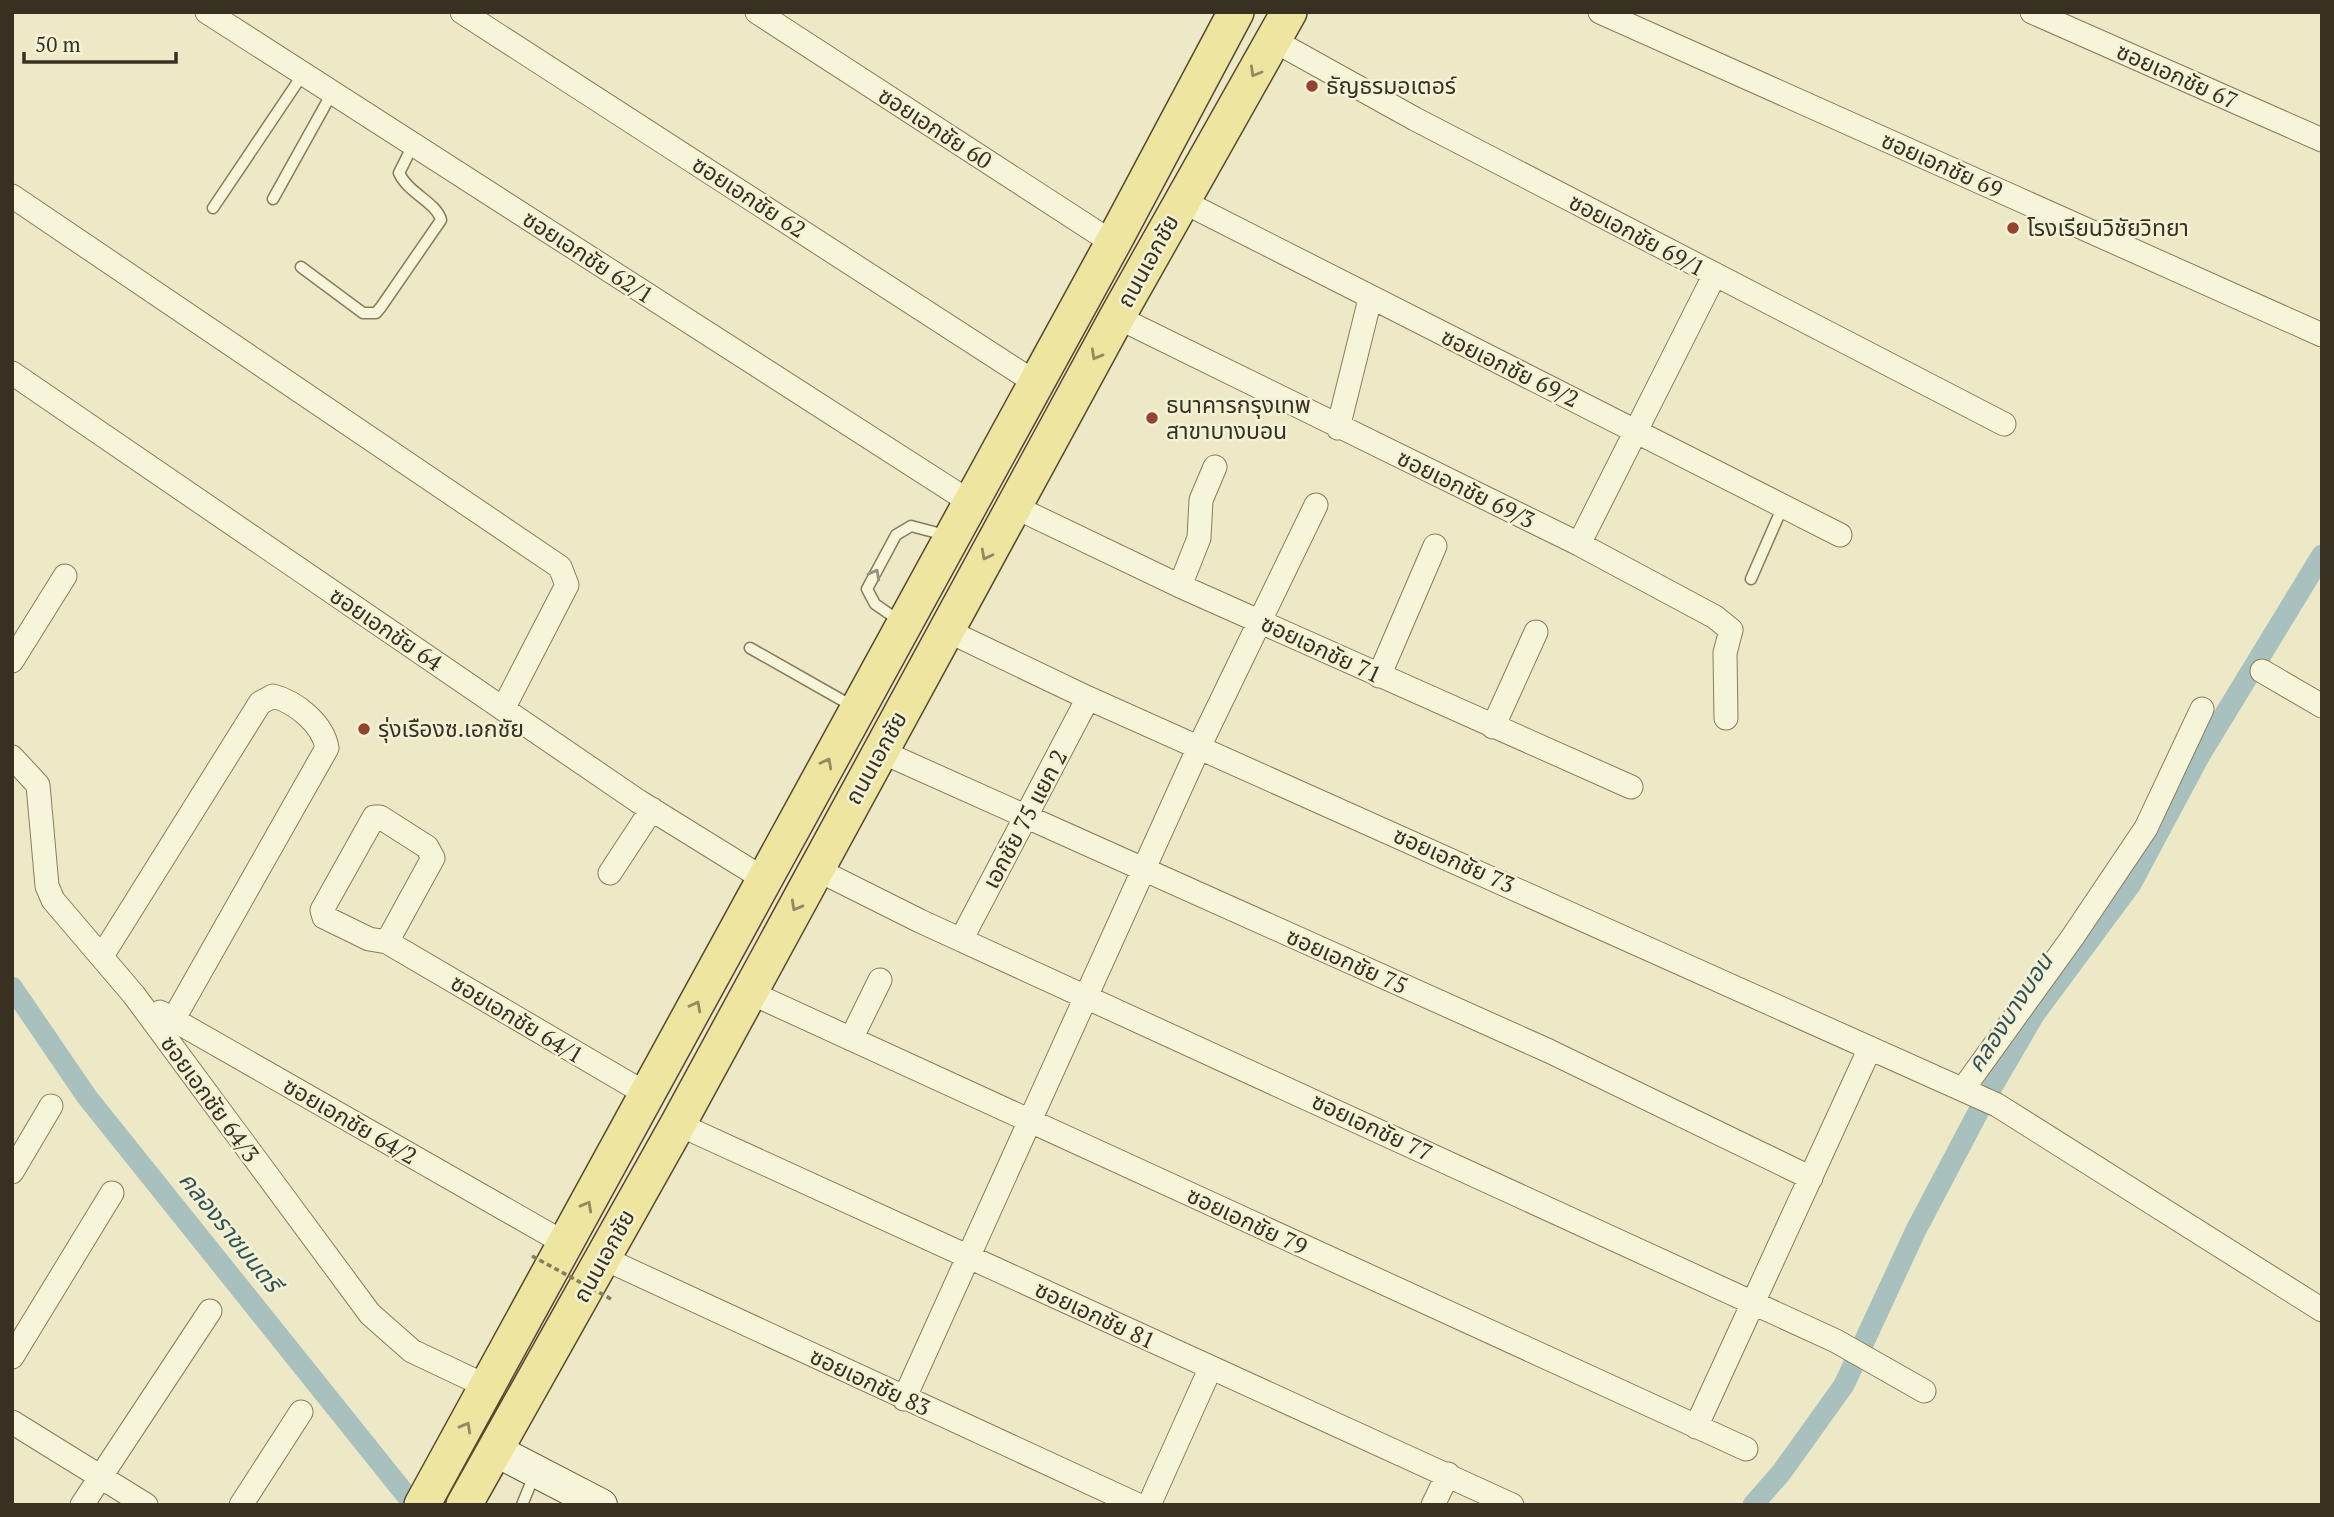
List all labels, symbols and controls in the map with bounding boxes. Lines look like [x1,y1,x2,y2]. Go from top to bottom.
scale bar [24,21,177,65]
text: 50 m [35,30,81,58]
street label: ซอยเอกชัย 67 [2112,35,2243,116]
one-way arrow [1250,64,1263,77]
place label: ธัญธรมอเตอร์ [1326,70,1457,101]
marker: ธัญธรมอเตอร์ [1304,78,1320,94]
street label: ซอยเอกชัย 60 [872,79,998,176]
street label: ซอยเอกชัย 69 [1877,124,2008,205]
street label: ซอยเอกชัย 62 [686,148,812,245]
street label: ซอยเอกชัย 69/1 [1564,186,1711,283]
street label: ซอยเอกชัย 62/1 [517,203,660,310]
street label: ถนนเอกชัย [1109,209,1186,313]
place label: โรงเรียนวิชัยวิทยา [2027,212,2189,243]
marker: โรงเรียนวิชัยวิทยา [2005,220,2021,236]
street label: ซอยเอกชัย 69/2 [1436,321,1584,414]
one-way arrow [1091,348,1104,361]
place label: ธนาคารกรุงเทพ สาขาบางบอน [1166,389,1311,446]
marker: ธนาคารกรุงเทพ สาขาบางบอน [1144,410,1160,426]
street label: ซอยเอกชัย 69/3 [1392,442,1540,535]
one-way arrow [981,548,995,560]
one-way arrow [867,569,881,581]
street label: ซอยเอกชัย 64 [324,579,449,678]
street label: ซอยเอกชัย 71 [1256,607,1387,690]
street label: ถนนเอกชัย [837,706,914,810]
place label: รุ่งเรืองซ.เอกชัย [378,713,524,744]
marker: รุ่งเรืองซ.เอกชัย [356,721,372,737]
street label: เอกชัย 75 แยก 2 [975,744,1074,894]
one-way arrow [819,757,832,770]
street label: ซอยเอกชัย 73 [1389,819,1520,900]
one-way arrow [791,898,804,911]
street label: ซอยเอกชัย 75 [1282,920,1413,1001]
water label: คลองบางบอน [1959,946,2060,1078]
street label: ซอยเอกชัย 64/1 [445,967,589,1070]
one-way arrow [687,1001,701,1013]
street label: ซอยเอกชัย 64/3 [154,1029,267,1168]
street label: ซอยเอกชัย 64/2 [278,1070,423,1171]
street label: ซอยเอกชัย 77 [1307,1085,1438,1168]
water label: คลองราชมนตรี [172,1164,292,1301]
street label: ซอยเอกชัย 79 [1182,1179,1313,1262]
one-way arrow [579,1201,592,1213]
street label: ถนนเอกชัย [565,1204,642,1308]
street label: ซอยเอกชัย 81 [1030,1273,1161,1356]
street label: ซอยเอกชัย 83 [805,1340,936,1423]
one-way arrow [458,1421,471,1434]

